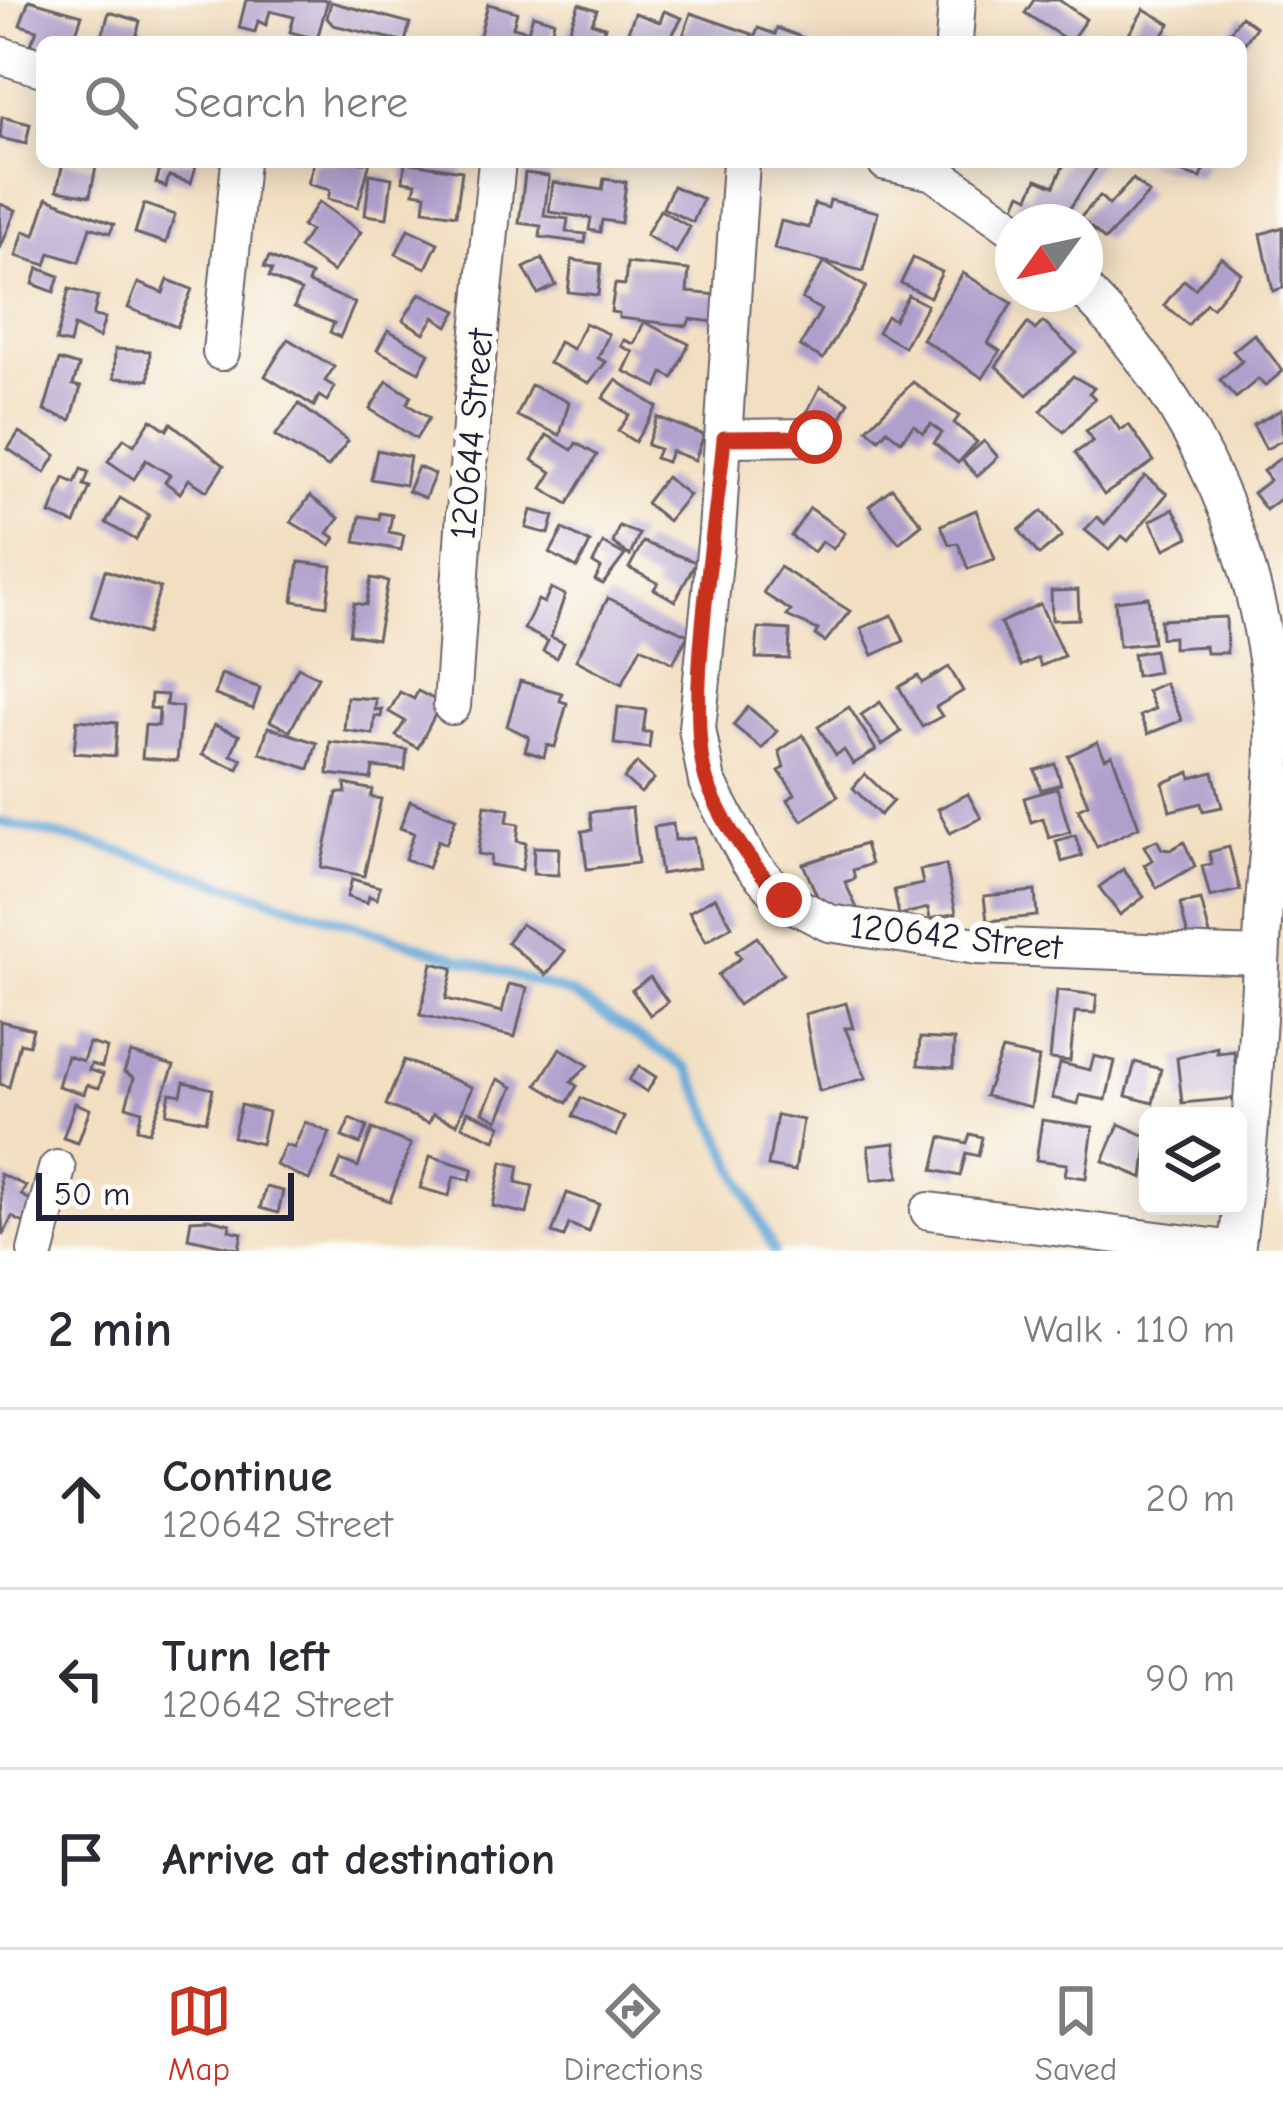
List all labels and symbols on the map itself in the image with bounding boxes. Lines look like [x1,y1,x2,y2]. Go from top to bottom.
north arrow [995,204,1103,312]
street label: 120644 Street [442,325,502,541]
route start [788,410,842,464]
route end [757,873,811,927]
street label: 120642 Street [848,905,1066,969]
scale bar [36,1167,294,1220]

